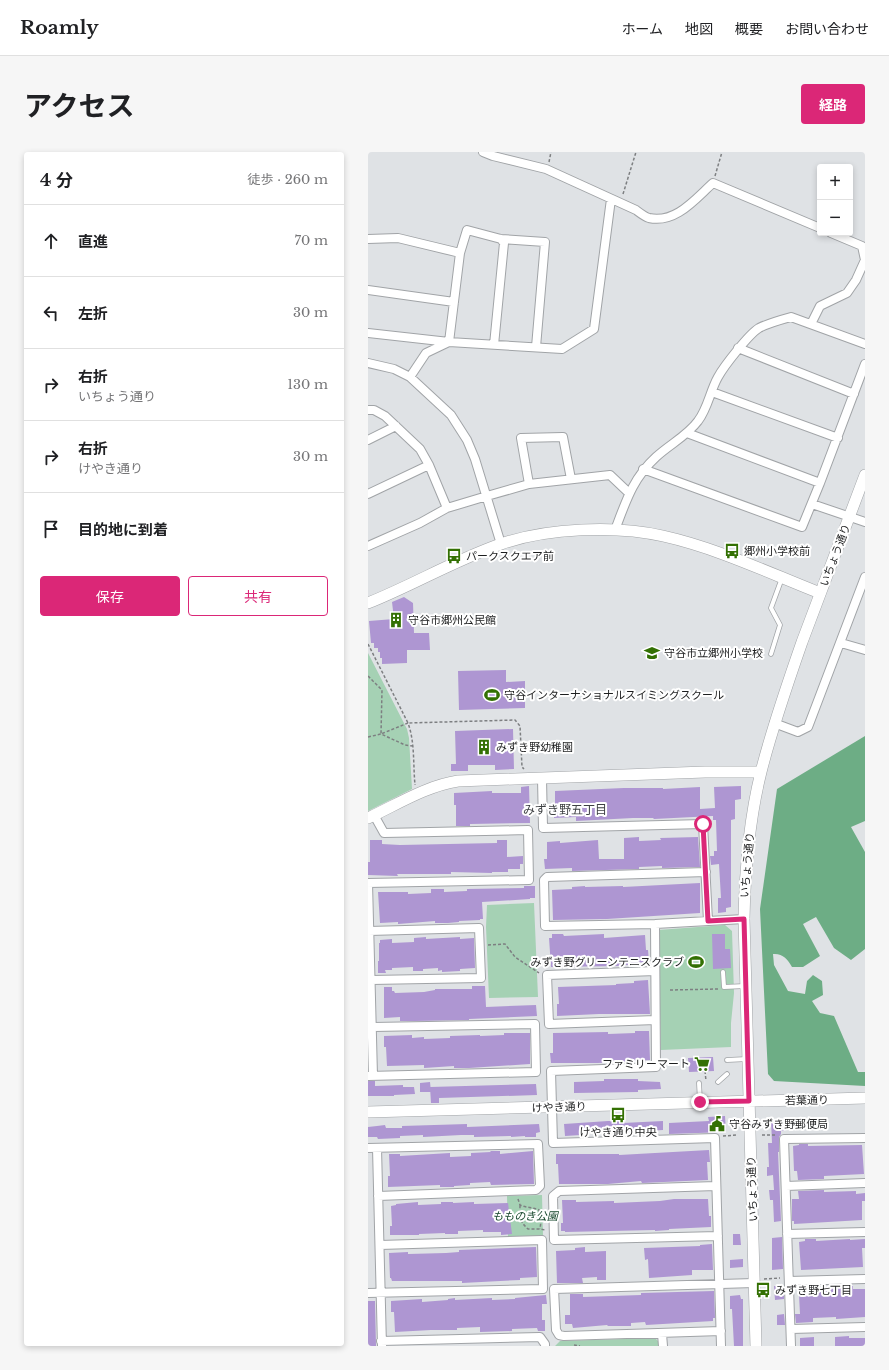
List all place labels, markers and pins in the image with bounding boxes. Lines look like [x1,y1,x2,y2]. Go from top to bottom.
bus stop icon: 郷州小学校前 [723,542,741,560]
place label: 郷州小学校前 [744,544,810,558]
bus stop icon: パークスクエア前 [445,547,463,565]
place label: パークスクエア前 [466,549,554,563]
building icon: 守谷市郷州公民館 [387,611,405,629]
place label: 守谷市郷州公民館 [408,613,496,627]
school or university icon: 守谷市立郷州小学校 [643,644,661,662]
place label: 守谷市立郷州小学校 [664,646,763,660]
sports icon: 守谷インターナショナルスイミングスクール [483,686,501,704]
place label: 守谷インターナショナルスイミングスクール [504,688,724,702]
building icon: みずき野幼稚園 [475,738,493,756]
place label: みずき野幼稚園 [496,740,573,754]
sports icon: みずき野グリーンテニスクラブ [687,953,705,971]
place label: みずき野グリーンテニスクラブ [531,955,684,969]
supermarket icon: ファミリーマート [693,1055,711,1073]
place label: ファミリーマート [602,1057,690,1071]
bus stop icon: けやき通り中央 [609,1106,627,1124]
public building icon: 守谷みずき野郵便局 [708,1115,726,1133]
place label: 守谷みずき野郵便局 [729,1117,828,1131]
place label: けやき通り中央 [580,1125,657,1139]
bus stop icon: みずき野七丁目 [754,1281,772,1299]
place label: みずき野七丁目 [775,1283,852,1297]

